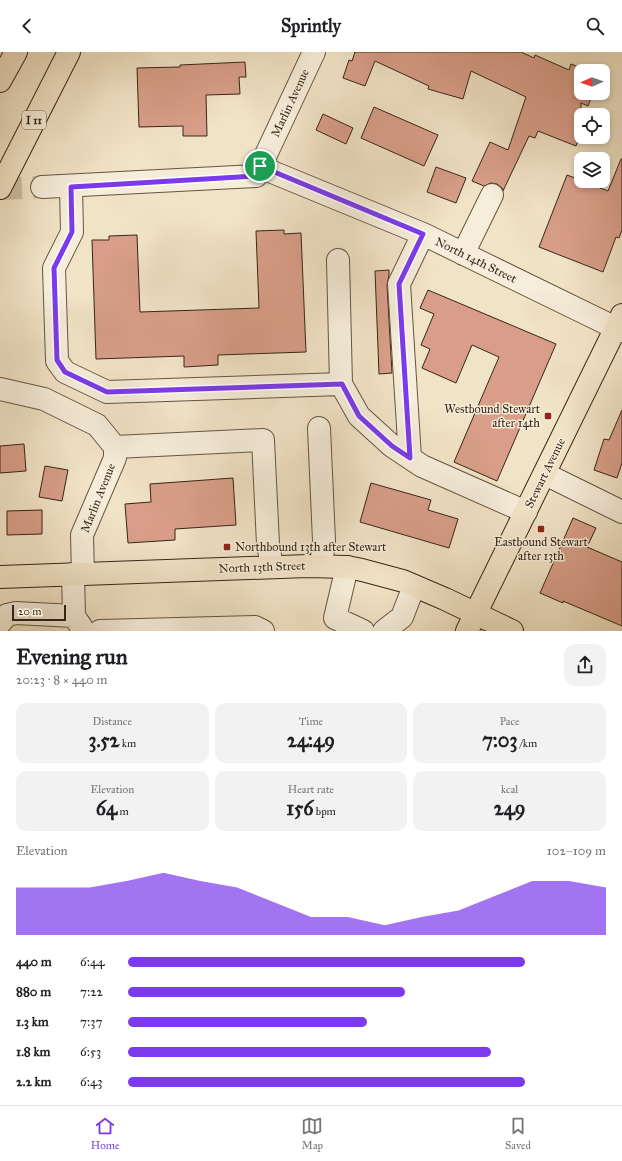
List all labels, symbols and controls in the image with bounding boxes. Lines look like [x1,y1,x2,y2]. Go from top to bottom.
icon: back [16,15,38,37]
text: Sprintly [281,15,341,37]
icon: search [584,15,606,37]
north arrow [574,64,610,100]
map controls [574,64,610,188]
street label: Marlin Avenue [268,67,312,139]
button: locate [574,108,610,144]
road number: I 11 [22,111,46,129]
pin [243,149,277,183]
button: layers [574,152,610,188]
icon: arrive [249,155,271,177]
street label: North 14th Street [433,234,520,286]
place label: Westbound Stewart after 14th [444,402,541,430]
marker: Westbound Stewart after 14th [543,411,553,421]
street label: Stewart Avenue [522,436,568,510]
street label: Marlin Avenue [78,461,118,535]
marker: Eastbound Stewart after 13th [536,524,546,534]
place label: Eastbound Stewart after 13th [494,535,589,563]
place label: Northbound 13th after Stewart [235,540,387,554]
marker: Northbound 13th after Stewart [222,542,232,552]
street label: North 13th Street [218,558,306,576]
scale bar [12,603,66,622]
text: 20 m [18,605,41,618]
text: Evening run [16,643,128,670]
button: share [564,644,606,686]
text: 20:23 · 8 × 440 m [16,672,108,688]
text: Distance [93,715,132,728]
text: Time [299,715,323,728]
text: Pace [500,715,520,728]
text: 3.52 [88,728,119,752]
text: 24:49 [287,728,335,752]
text: 7:03 [482,728,518,752]
text: km [119,737,136,750]
text: /km [518,737,537,750]
text: Elevation [90,783,134,796]
text: Heart rate [288,783,334,796]
text: kcal [501,783,518,796]
text: 64 [96,796,117,820]
text: 156 [286,796,313,820]
text: 249 [494,796,526,820]
text: m [117,805,129,818]
text: bpm [313,805,336,818]
text: Elevation [16,843,68,859]
text: 102–109 m [547,843,606,859]
text: 440 m [16,954,52,970]
text: 6:44 [80,954,104,970]
text: 880 m [16,984,51,1000]
text: 7:22 [80,984,103,1000]
text: 1.3 km [16,1014,49,1030]
text: 7:37 [80,1014,102,1030]
text: 1.8 km [16,1044,51,1060]
text: 6:53 [80,1044,101,1060]
text: 2.2 km [16,1074,52,1090]
text: 6:43 [80,1074,102,1090]
tab: Home [91,1115,120,1152]
tab: Map [301,1115,323,1152]
tab: Saved [505,1115,531,1152]

